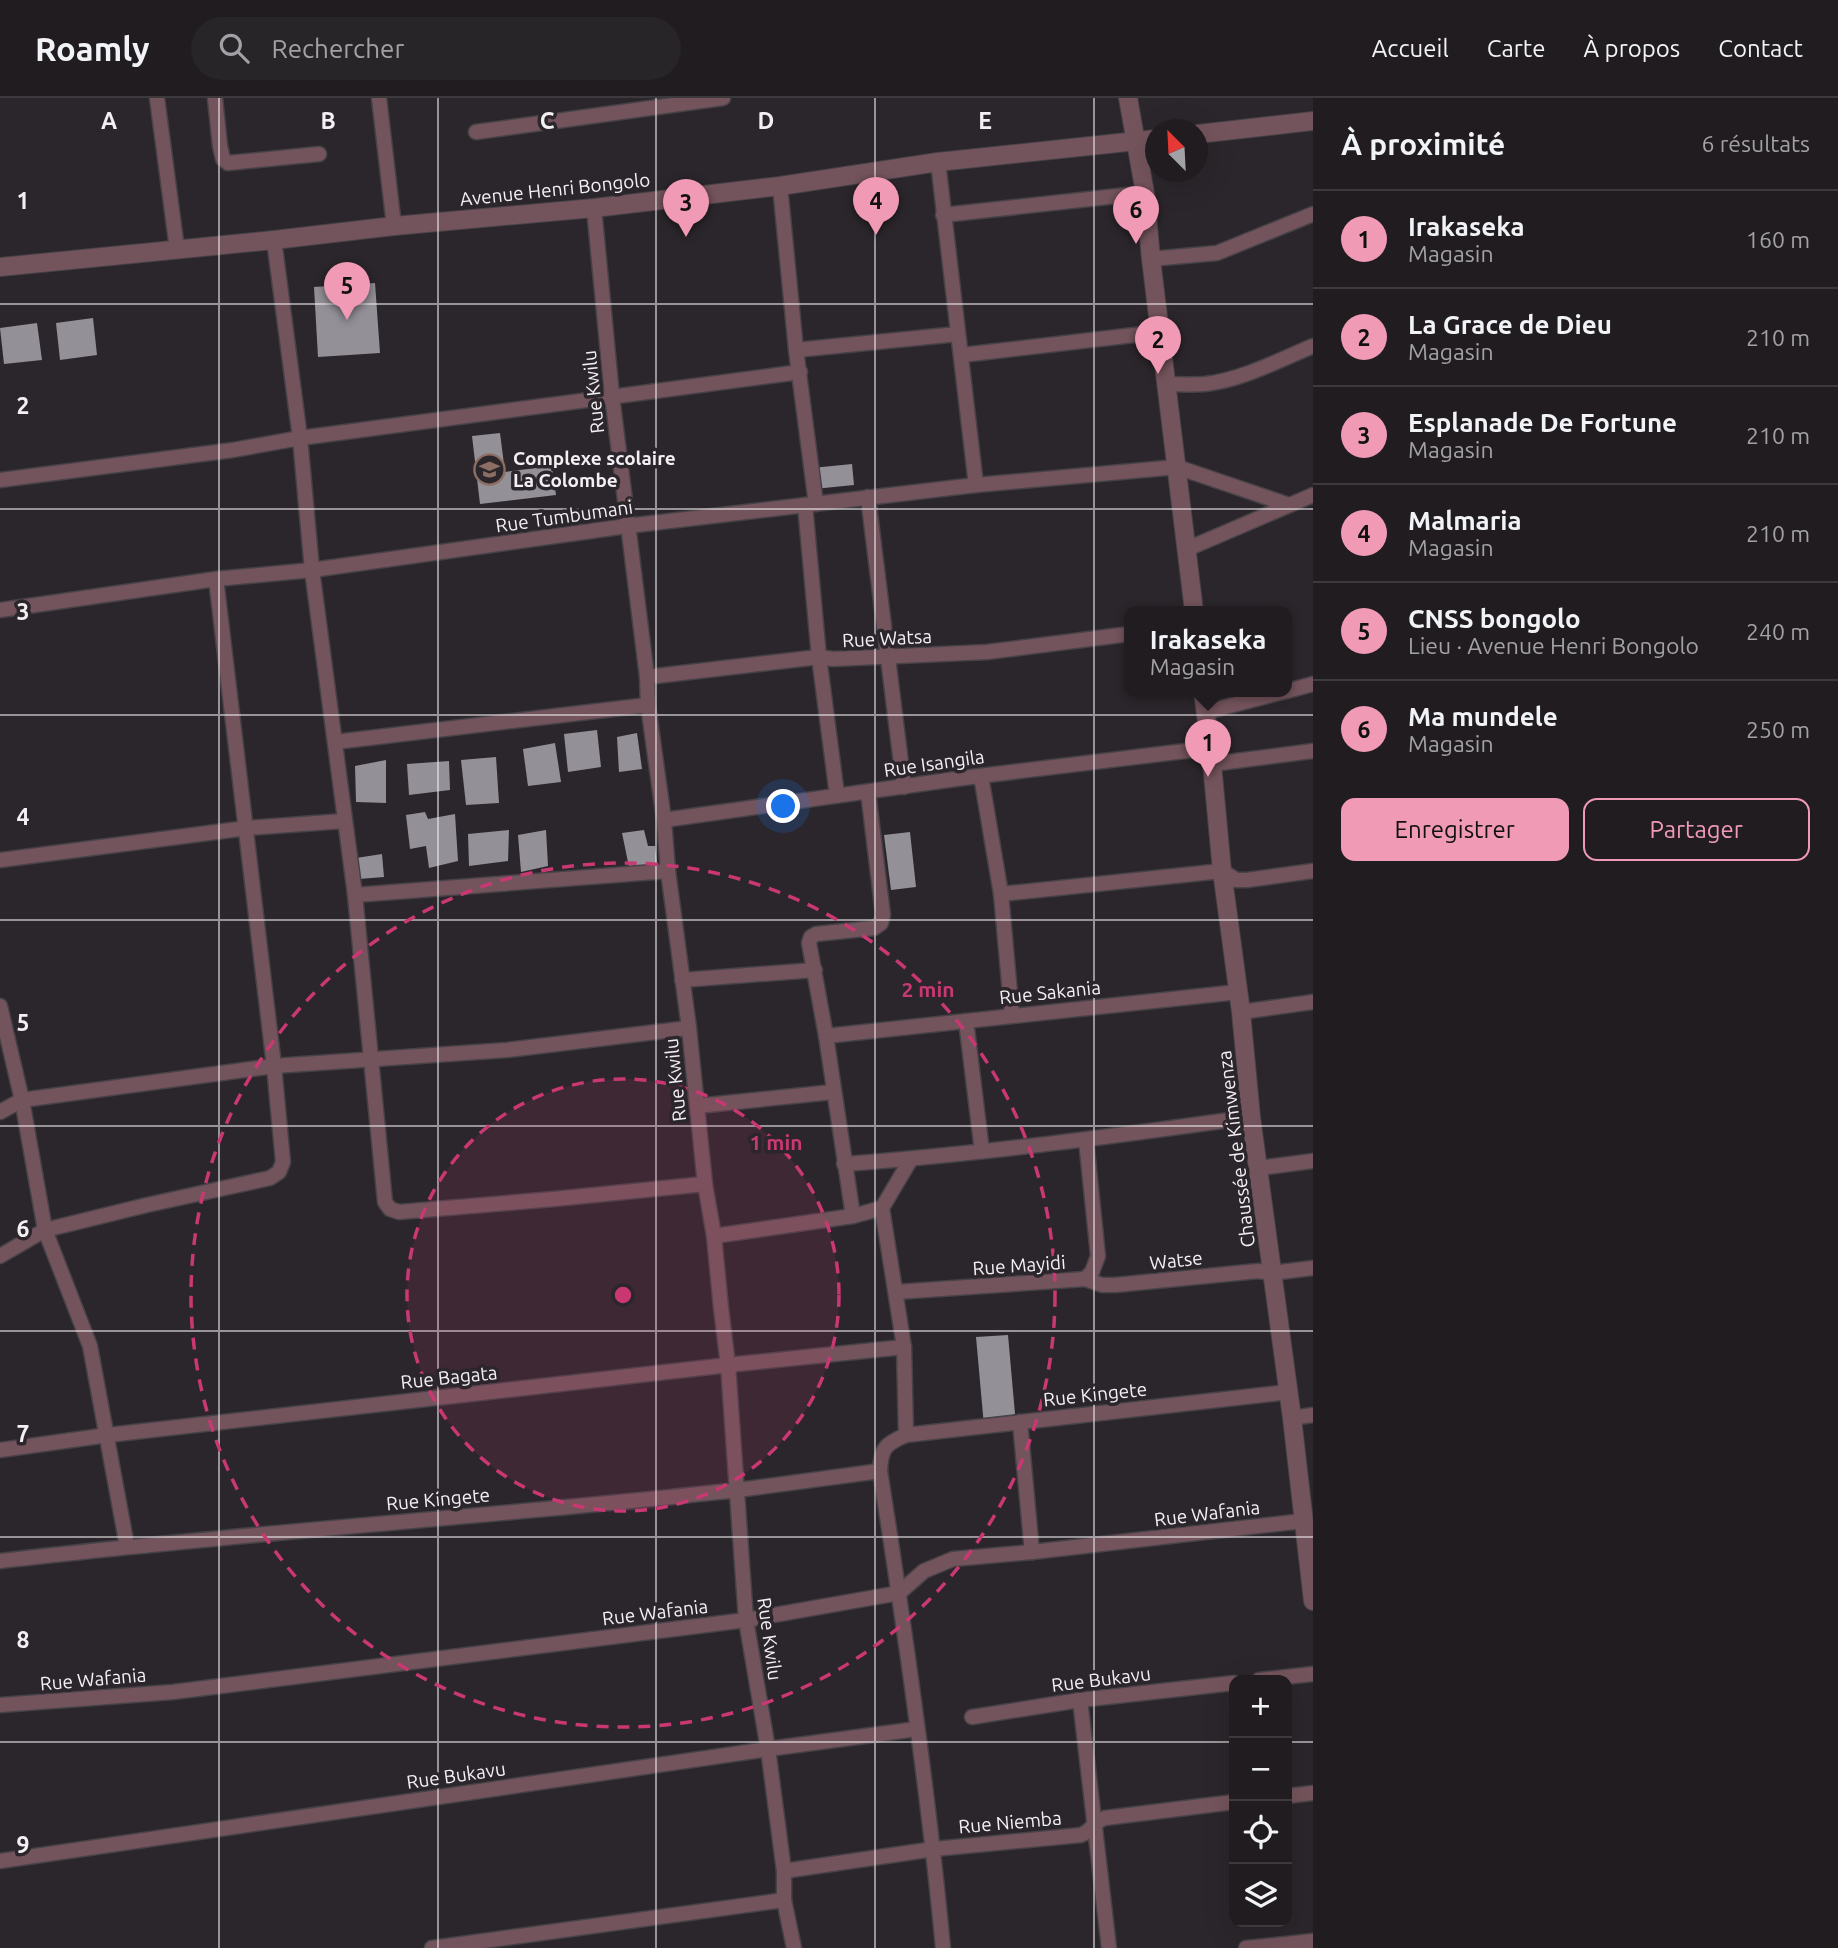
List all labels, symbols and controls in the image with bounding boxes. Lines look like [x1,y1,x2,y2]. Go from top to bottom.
search box [191,17,681,80]
icon: search [215,29,253,67]
text: Roamly [35,30,149,67]
text: Rechercher [271,34,404,63]
text: Accueil [1372,35,1449,62]
text: Carte [1487,35,1546,62]
text: À propos [1584,35,1680,62]
text: Contact [1718,35,1803,62]
text: A [101,108,117,133]
text: B [320,108,336,133]
text: C [540,108,555,133]
text: D [758,108,774,133]
text: E [978,108,992,133]
north arrow [1145,119,1208,182]
text: À proximité [1341,127,1505,161]
text: 6 résultats [1701,131,1810,156]
street label: Avenue Henri Bongolo [459,168,651,210]
pin: 4 [853,177,899,235]
pin: 3 [663,179,709,237]
pin: 6 [1113,186,1159,244]
text: 1 [17,188,29,213]
text: Irakaseka [1408,212,1525,241]
text: 1 [1358,227,1370,252]
text: 160 m [1746,227,1810,252]
text: Magasin [1408,241,1494,266]
pin: 5 [324,262,370,320]
text: La Grace de Dieu [1408,310,1612,339]
pin: 2 [1135,316,1181,374]
text: 2 [1358,325,1370,350]
text: 210 m [1746,325,1810,350]
text: Magasin [1408,339,1494,364]
street label: Rue Kwilu [578,349,608,435]
text: 2 [17,393,29,418]
text: Esplanade De Fortune [1408,408,1677,437]
text: 3 [1358,423,1370,448]
text: 210 m [1746,423,1810,448]
text: Magasin [1408,437,1494,462]
place label: Complexe scolaire La Colombe [513,447,676,491]
school or university icon: Complexe scolaire La Colombe [473,452,507,486]
street label: Rue Tumbumani [494,495,634,537]
text: Malmaria [1408,506,1522,535]
text: 4 [1358,521,1370,546]
text: 210 m [1746,521,1810,546]
text: Magasin [1408,535,1494,560]
text: 3 [17,599,29,624]
text: CNSS bongolo [1408,604,1581,633]
popup [1124,606,1292,697]
text: 5 [1358,619,1370,644]
text: 240 m [1746,619,1810,644]
street label: Rue Watsa [842,625,932,651]
text: Irakaseka [1150,625,1266,654]
text: Lieu · Avenue Henri Bongolo [1408,633,1699,658]
text: Magasin [1150,654,1235,679]
text: Ma mundele [1408,702,1558,731]
text: 6 [1358,717,1370,742]
text: 250 m [1746,717,1810,742]
pin: 1 [1185,719,1231,777]
text: Magasin [1408,731,1494,756]
street label: Rue Isangila [882,745,986,781]
your location [766,789,800,823]
button: Enregistrer [1341,798,1569,861]
button: Partager [1583,798,1810,861]
text: 4 [17,804,30,829]
street label: Rue Sakania [998,976,1102,1008]
text: 2 min [901,977,955,1001]
text: 5 [17,1010,29,1035]
street label: Rue Kwilu [660,1037,690,1123]
street label: Chaussée de Kimwenza [1213,1049,1259,1249]
text: 1 min [749,1130,803,1154]
text: 6 [17,1216,30,1241]
street label: Watse [1148,1246,1204,1274]
street label: Rue Mayidi [972,1251,1066,1279]
centre of rings [611,1283,635,1307]
street label: Rue Bagata [399,1361,499,1393]
street label: Rue Kingete [1042,1378,1148,1410]
text: 7 [17,1421,29,1446]
street label: Rue Kingete [385,1483,491,1515]
street label: Rue Wafania [1153,1496,1261,1530]
street label: Rue Wafania [601,1595,709,1629]
street label: Rue Kwilu [753,1596,787,1682]
text: 8 [17,1627,29,1652]
street label: Rue Bukavu [1050,1662,1152,1696]
street label: Rue Wafania [39,1663,147,1695]
map controls [1229,1675,1292,1927]
button: + [1229,1675,1292,1738]
button: − [1229,1738,1292,1801]
street label: Rue Bukavu [405,1757,507,1793]
button: locate [1229,1801,1292,1864]
street label: Rue Niemba [957,1807,1063,1837]
text: 9 [17,1832,29,1857]
button: layers [1229,1864,1292,1927]

